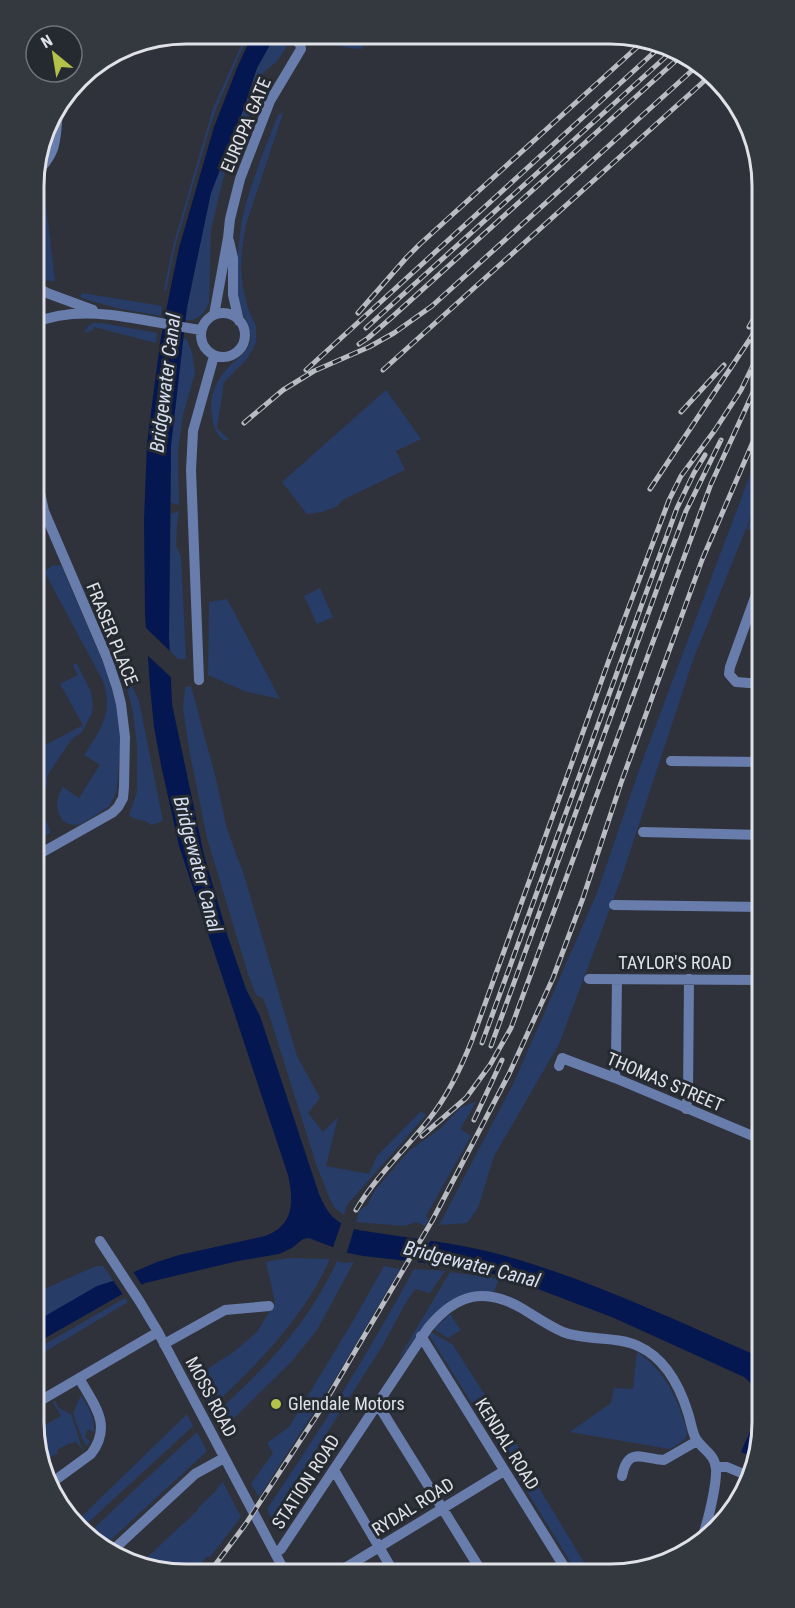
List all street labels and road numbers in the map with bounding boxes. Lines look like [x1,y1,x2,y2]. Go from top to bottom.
street label: EUROPA GATE [216,74,275,175]
street label: FRASER PLACE [82,579,143,688]
street label: TAYLOR'S ROAD [618,952,732,973]
street label: THOMAS STREET [604,1048,727,1116]
street label: MOSS ROAD [181,1353,241,1441]
street label: KENDAL ROAD [471,1394,544,1493]
street label: STATION ROAD [267,1431,344,1533]
street label: RYDAL ROAD [368,1473,458,1540]

